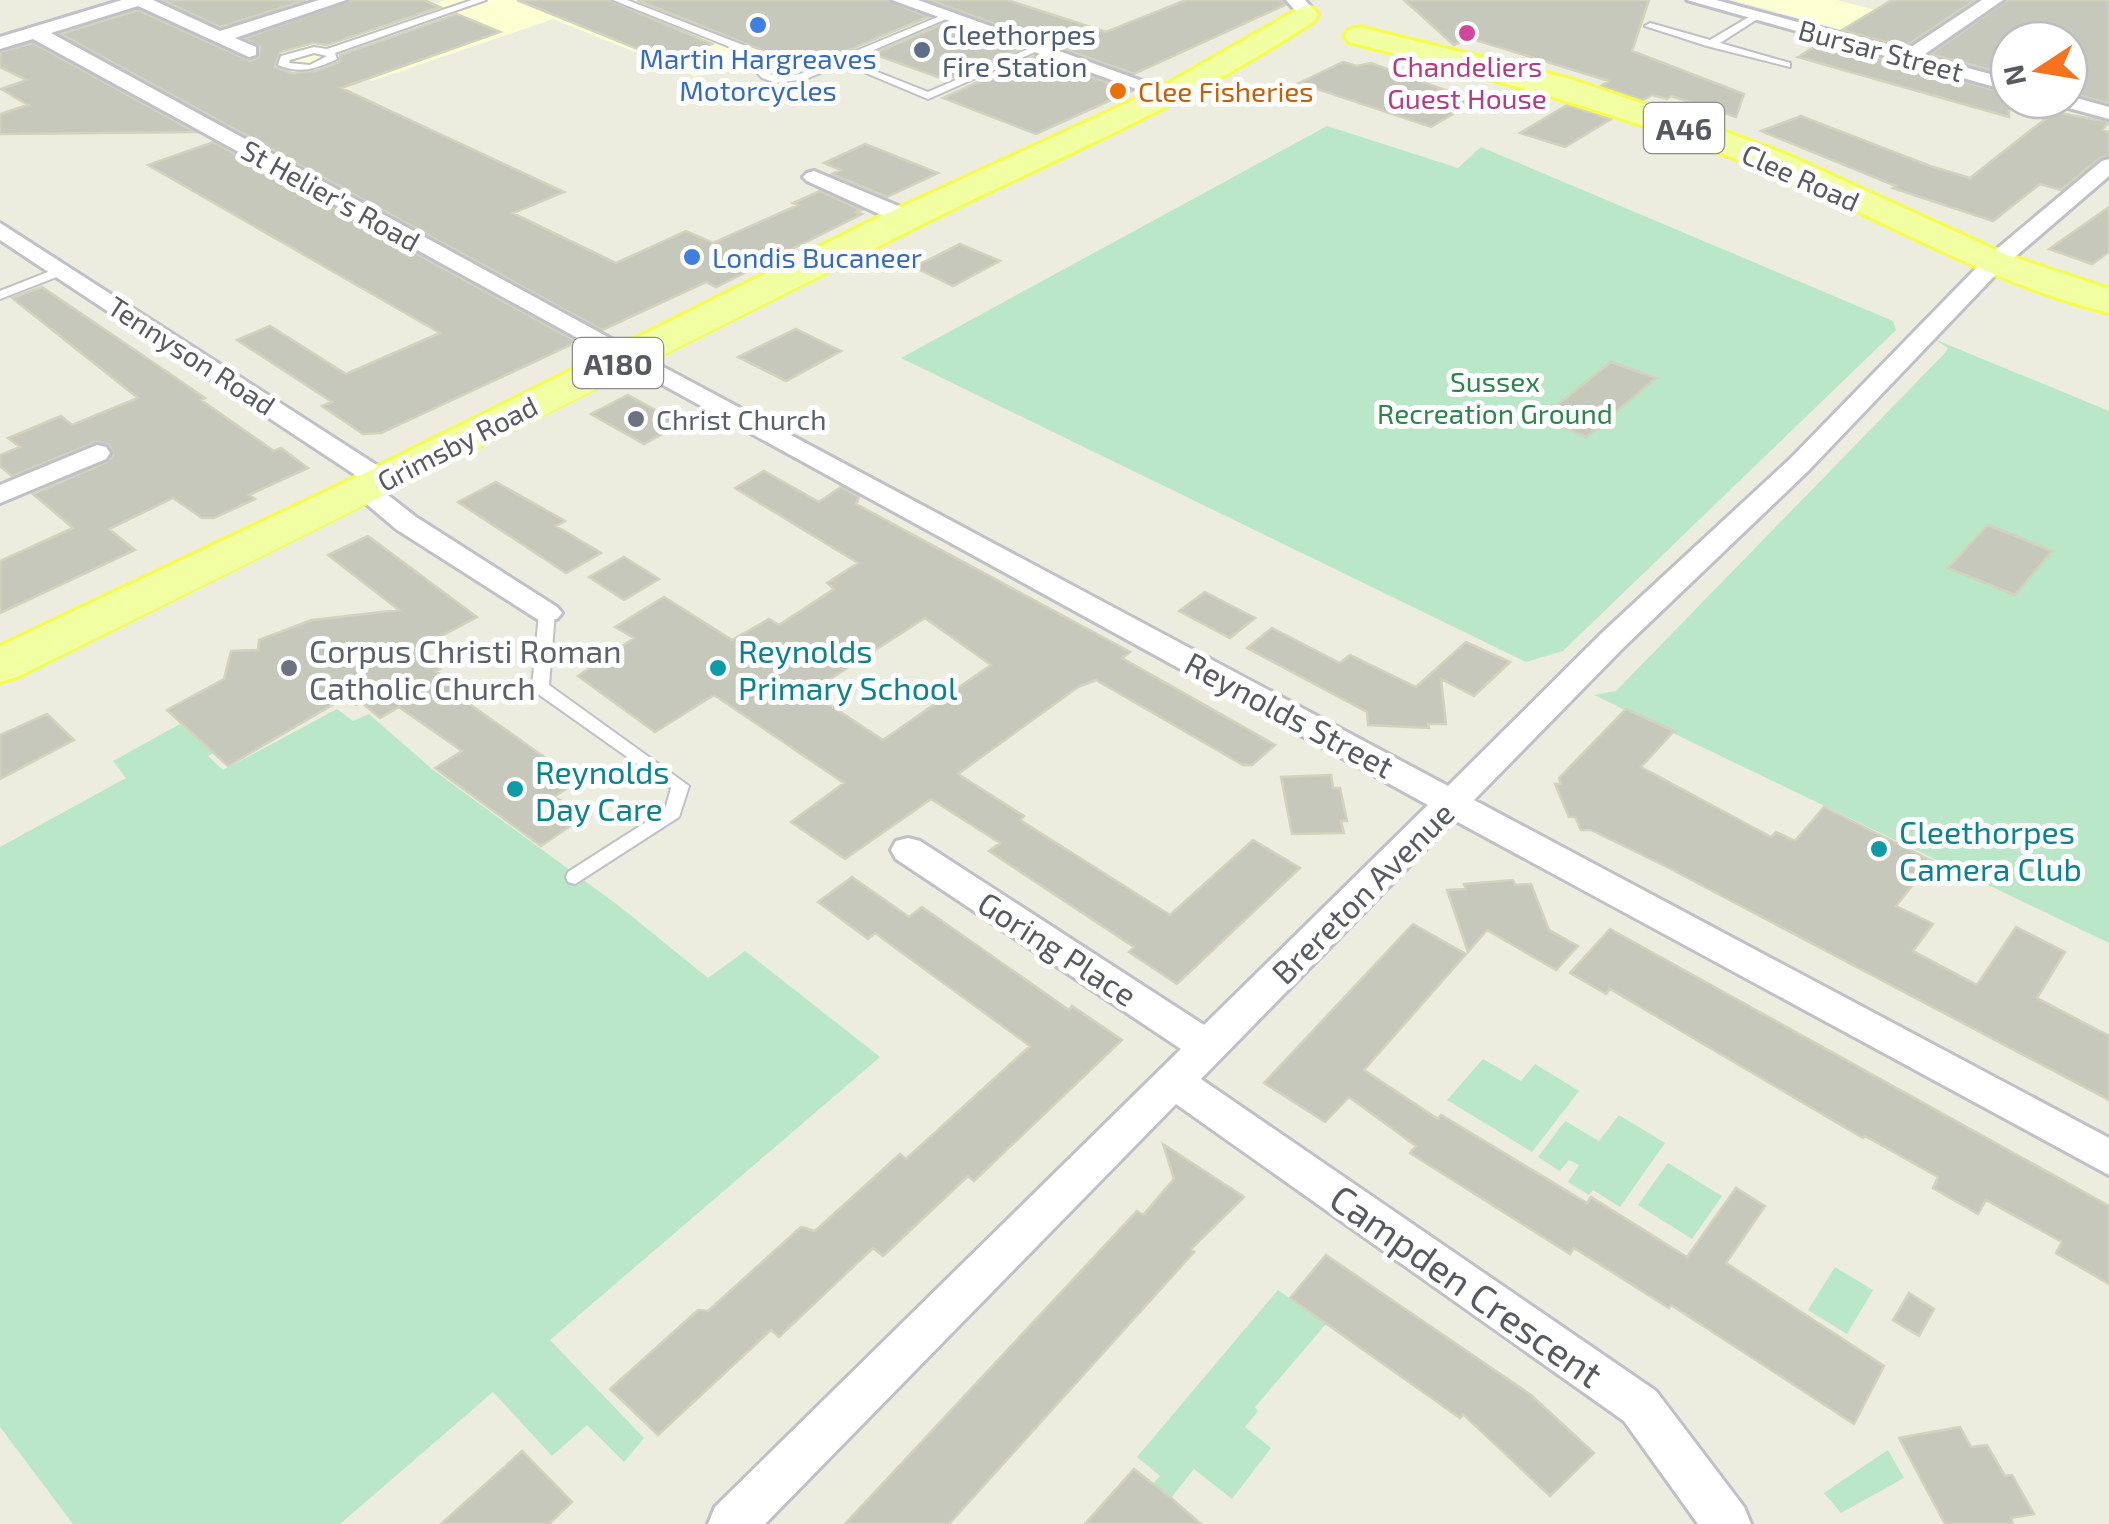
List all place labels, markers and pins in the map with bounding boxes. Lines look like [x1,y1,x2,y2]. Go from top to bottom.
marker: Martin Hargreaves Motorcycles [747,14,769,36]
place label: Cleethorpes Fire Station [942,17,1096,83]
marker: Chandeliers Guest House [1456,22,1478,44]
marker: Cleethorpes Fire Station [911,39,933,61]
place label: Martin Hargreaves Motorcycles [639,41,877,107]
place label: Chandeliers Guest House [1387,49,1547,115]
place label: Clee Fisheries [1138,74,1314,108]
marker: Clee Fisheries [1107,80,1129,102]
place label: Londis Bucaneer [712,240,922,274]
marker: Londis Bucaneer [681,246,703,268]
place label: Christ Church [656,402,827,436]
marker: Christ Church [625,408,647,430]
place label: Corpus Christi Roman Catholic Church [309,631,622,706]
place label: Reynolds Primary School [738,631,958,706]
marker: Corpus Christi Roman Catholic Church [278,657,300,679]
marker: Reynolds Primary School [707,657,729,679]
place label: Reynolds Day Care [535,752,670,827]
marker: Reynolds Day Care [504,778,526,800]
place label: Cleethorpes Camera Club [1899,812,2082,887]
marker: Cleethorpes Camera Club [1868,838,1890,860]

